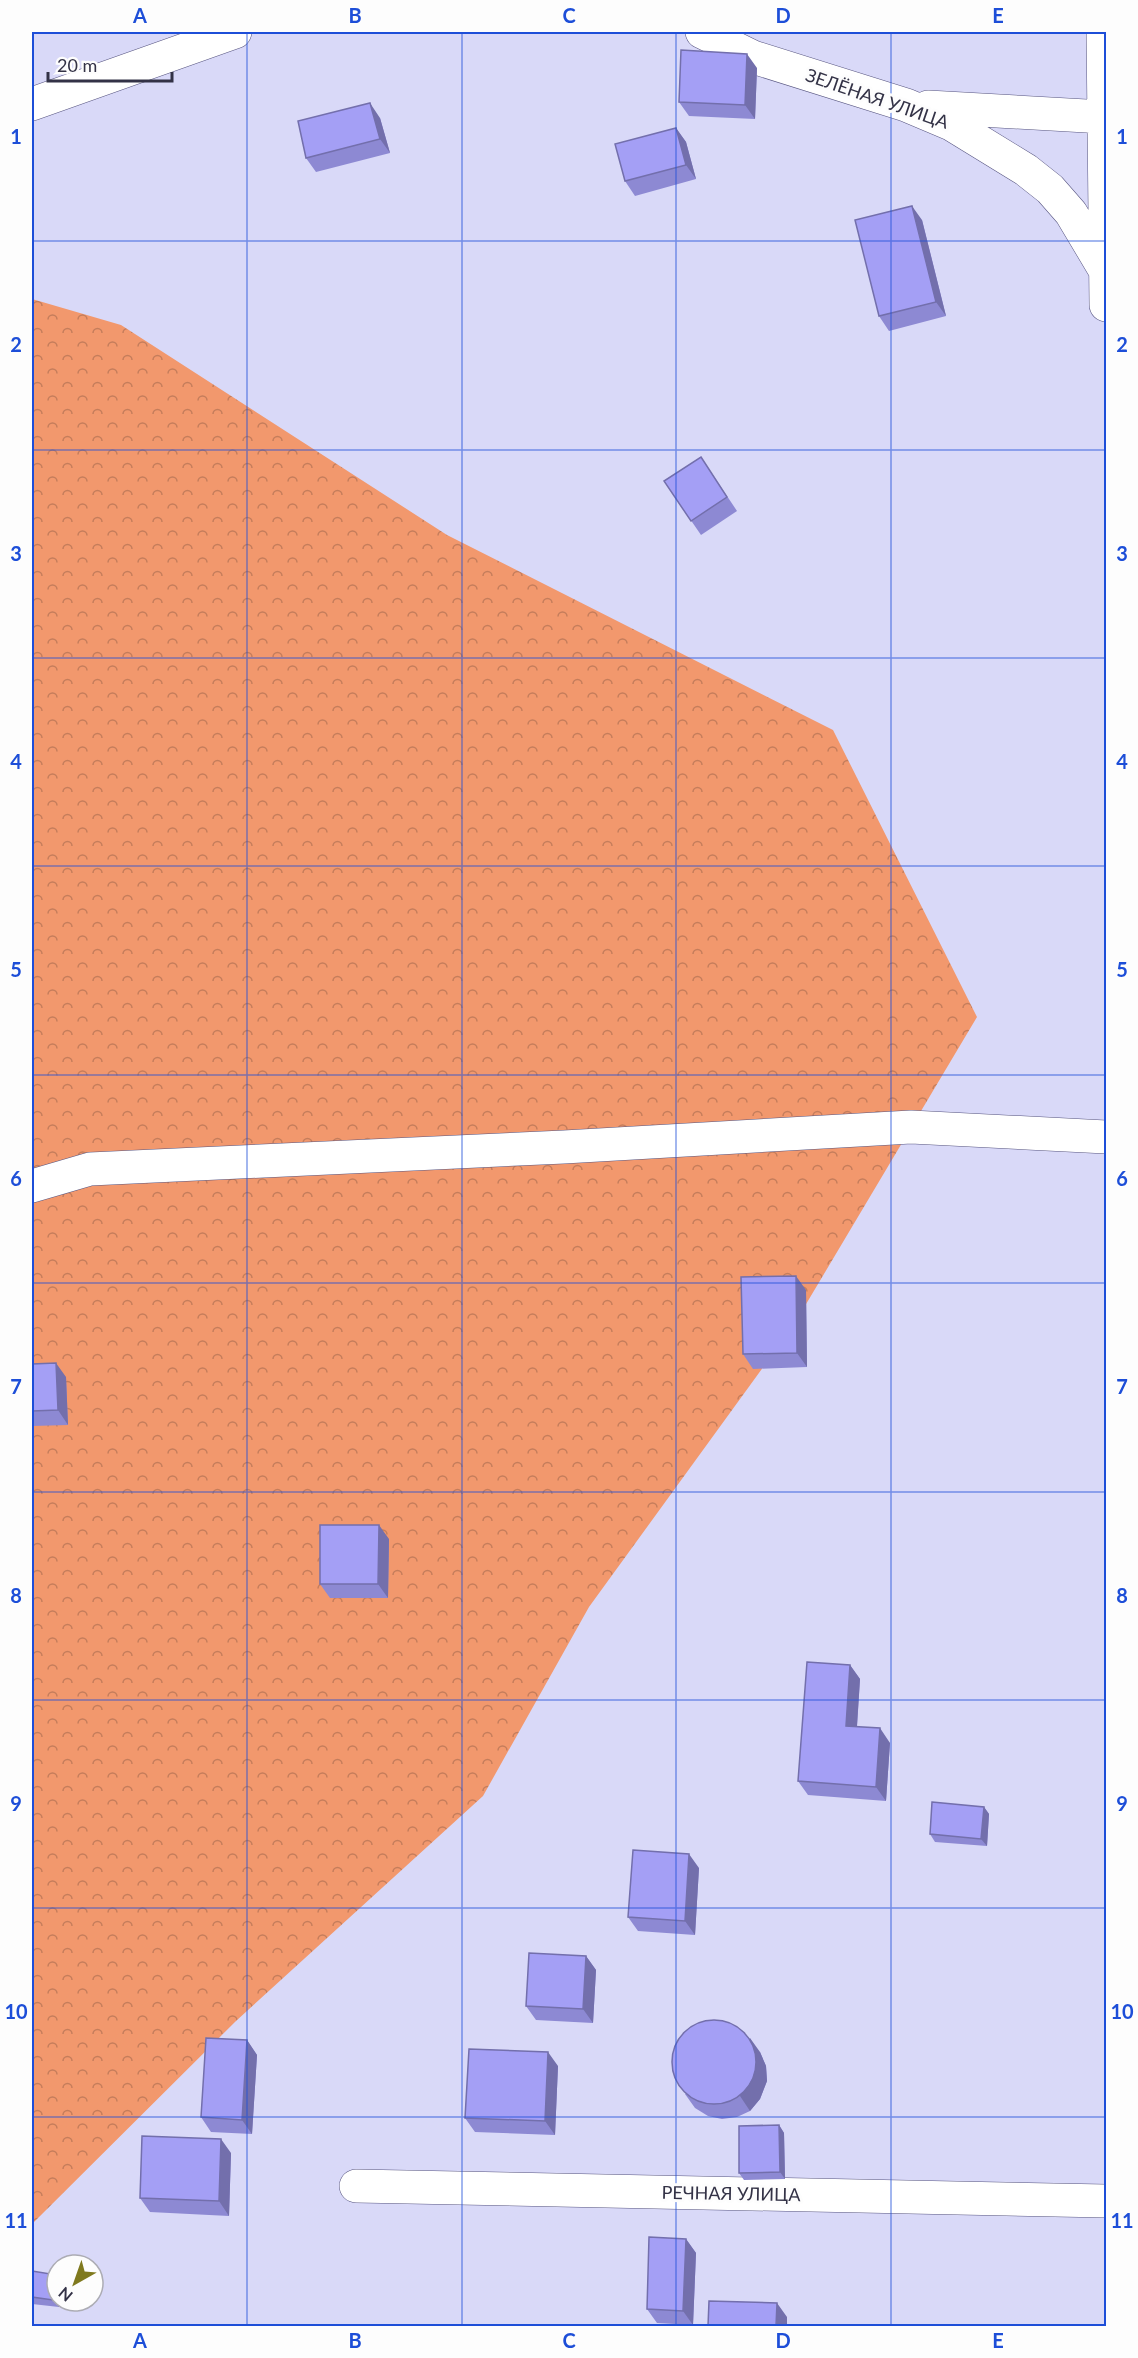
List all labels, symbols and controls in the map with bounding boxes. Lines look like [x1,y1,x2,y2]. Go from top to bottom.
text: A [132,3,147,27]
text: B [348,3,362,27]
text: C [562,3,576,27]
text: D [775,3,791,27]
text: E [992,3,1004,27]
scale bar [48,45,172,83]
text: 20 m [57,54,97,76]
street label: ЗЕЛЁНАЯ УЛИЦА [803,63,953,133]
text: 1 [10,124,22,148]
text: 1 [1116,124,1128,148]
text: 2 [10,332,22,356]
text: 2 [1116,332,1128,356]
text: 3 [10,541,22,565]
text: 3 [1116,541,1128,565]
text: 4 [10,749,22,773]
text: 4 [1116,749,1128,773]
text: 5 [10,957,22,981]
text: 5 [1116,957,1128,981]
text: 6 [10,1166,22,1190]
text: 6 [1116,1166,1128,1190]
text: 7 [10,1374,22,1398]
text: 7 [1116,1374,1128,1398]
text: 8 [10,1583,22,1607]
text: 8 [1116,1583,1128,1607]
text: 9 [10,1791,22,1815]
text: 9 [1116,1791,1128,1815]
text: 10 [4,1999,28,2023]
text: 10 [1110,1999,1134,2023]
street label: РЕЧНАЯ УЛИЦА [661,2181,801,2205]
text: 11 [4,2208,28,2232]
text: 11 [1110,2208,1134,2232]
north arrow [45,2253,105,2313]
text: N [54,2284,76,2306]
text: A [132,2328,147,2352]
text: B [348,2328,362,2352]
text: C [562,2328,576,2352]
text: D [775,2328,791,2352]
text: E [992,2328,1004,2352]

